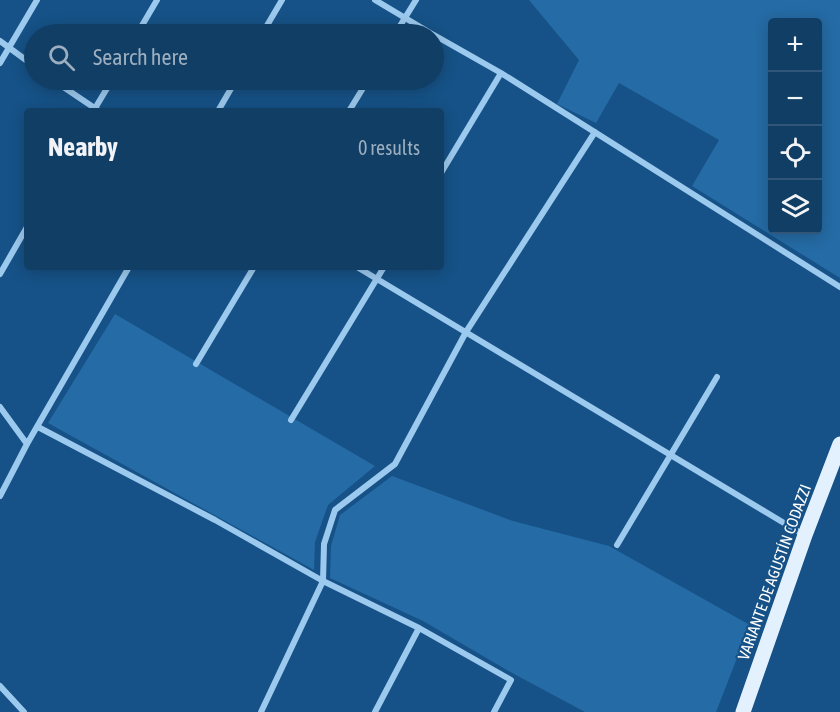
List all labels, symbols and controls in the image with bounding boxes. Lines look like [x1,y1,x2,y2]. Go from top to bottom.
map controls [768,18,822,234]
button: + [768,18,822,72]
search box [24,24,444,90]
icon: search [45,41,78,74]
text: Search here [93,44,188,70]
button: − [768,72,822,126]
button: locate [768,126,822,180]
text: Nearby [48,132,118,162]
text: 0 results [358,136,420,159]
button: layers [768,180,822,234]
street label: VARIANTE DE AGUSTÍN CODAZZI [734,482,814,662]

